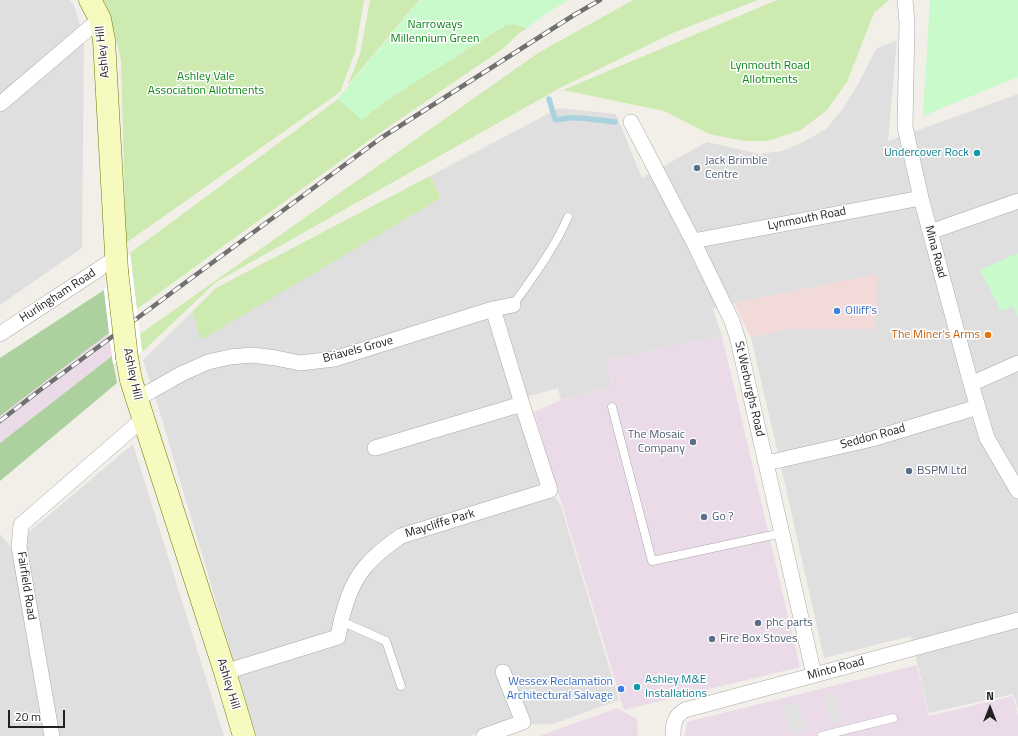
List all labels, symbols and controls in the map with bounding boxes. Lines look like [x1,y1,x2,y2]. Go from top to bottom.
park label: Narroways Millennium Green [391,18,479,46]
street label: Ashley Hill [93,25,113,79]
park label: Lynmouth Road Allotments [730,59,810,87]
park label: Ashley Vale Association Allotments [148,70,264,98]
place label: Undercover Rock [884,146,969,160]
marker: Undercover Rock [972,148,982,158]
place label: Jack Brimble Centre [705,154,767,182]
marker: Jack Brimble Centre [692,163,702,173]
street label: Lynmouth Road [767,204,847,234]
street label: Mina Road [921,224,949,280]
street label: Hurlingham Road [17,266,99,326]
place label: Olliff's [845,304,877,318]
marker: Olliff's [832,306,842,316]
place label: The Miner's Arms [892,328,980,342]
marker: The Miner's Arms [983,330,993,340]
street label: Briavels Grove [321,334,395,366]
street label: St Werburghs Road [731,340,767,438]
street label: Ashley Hill [119,347,145,401]
street label: Seddon Road [839,421,907,453]
place label: The Mosaic Company [628,428,685,456]
marker: The Mosaic Company [688,437,698,447]
place label: BSPM Ltd [917,464,967,478]
marker: BSPM Ltd [904,466,914,476]
street label: Maycliffe Park [404,507,476,541]
place label: Go ? [712,510,734,524]
marker: Go ? [699,512,709,522]
street label: Fairfield Road [13,551,39,621]
place label: phc parts [766,616,813,630]
marker: phc parts [753,618,763,628]
place label: Fire Box Stoves [720,632,797,646]
marker: Fire Box Stoves [707,634,717,644]
street label: Minto Road [806,655,866,683]
street label: Ashley Hill [213,657,243,711]
place label: Ashley M&E Installations [645,673,707,701]
place label: Wessex Reclamation Architectural Salvage [507,675,613,703]
marker: Ashley M&E Installations [632,682,642,692]
marker: Wessex Reclamation Architectural Salvage [616,684,626,694]
north arrow [970,688,1010,728]
text: N [986,688,994,704]
scale bar [10,702,67,728]
text: 20 m [15,707,41,726]

